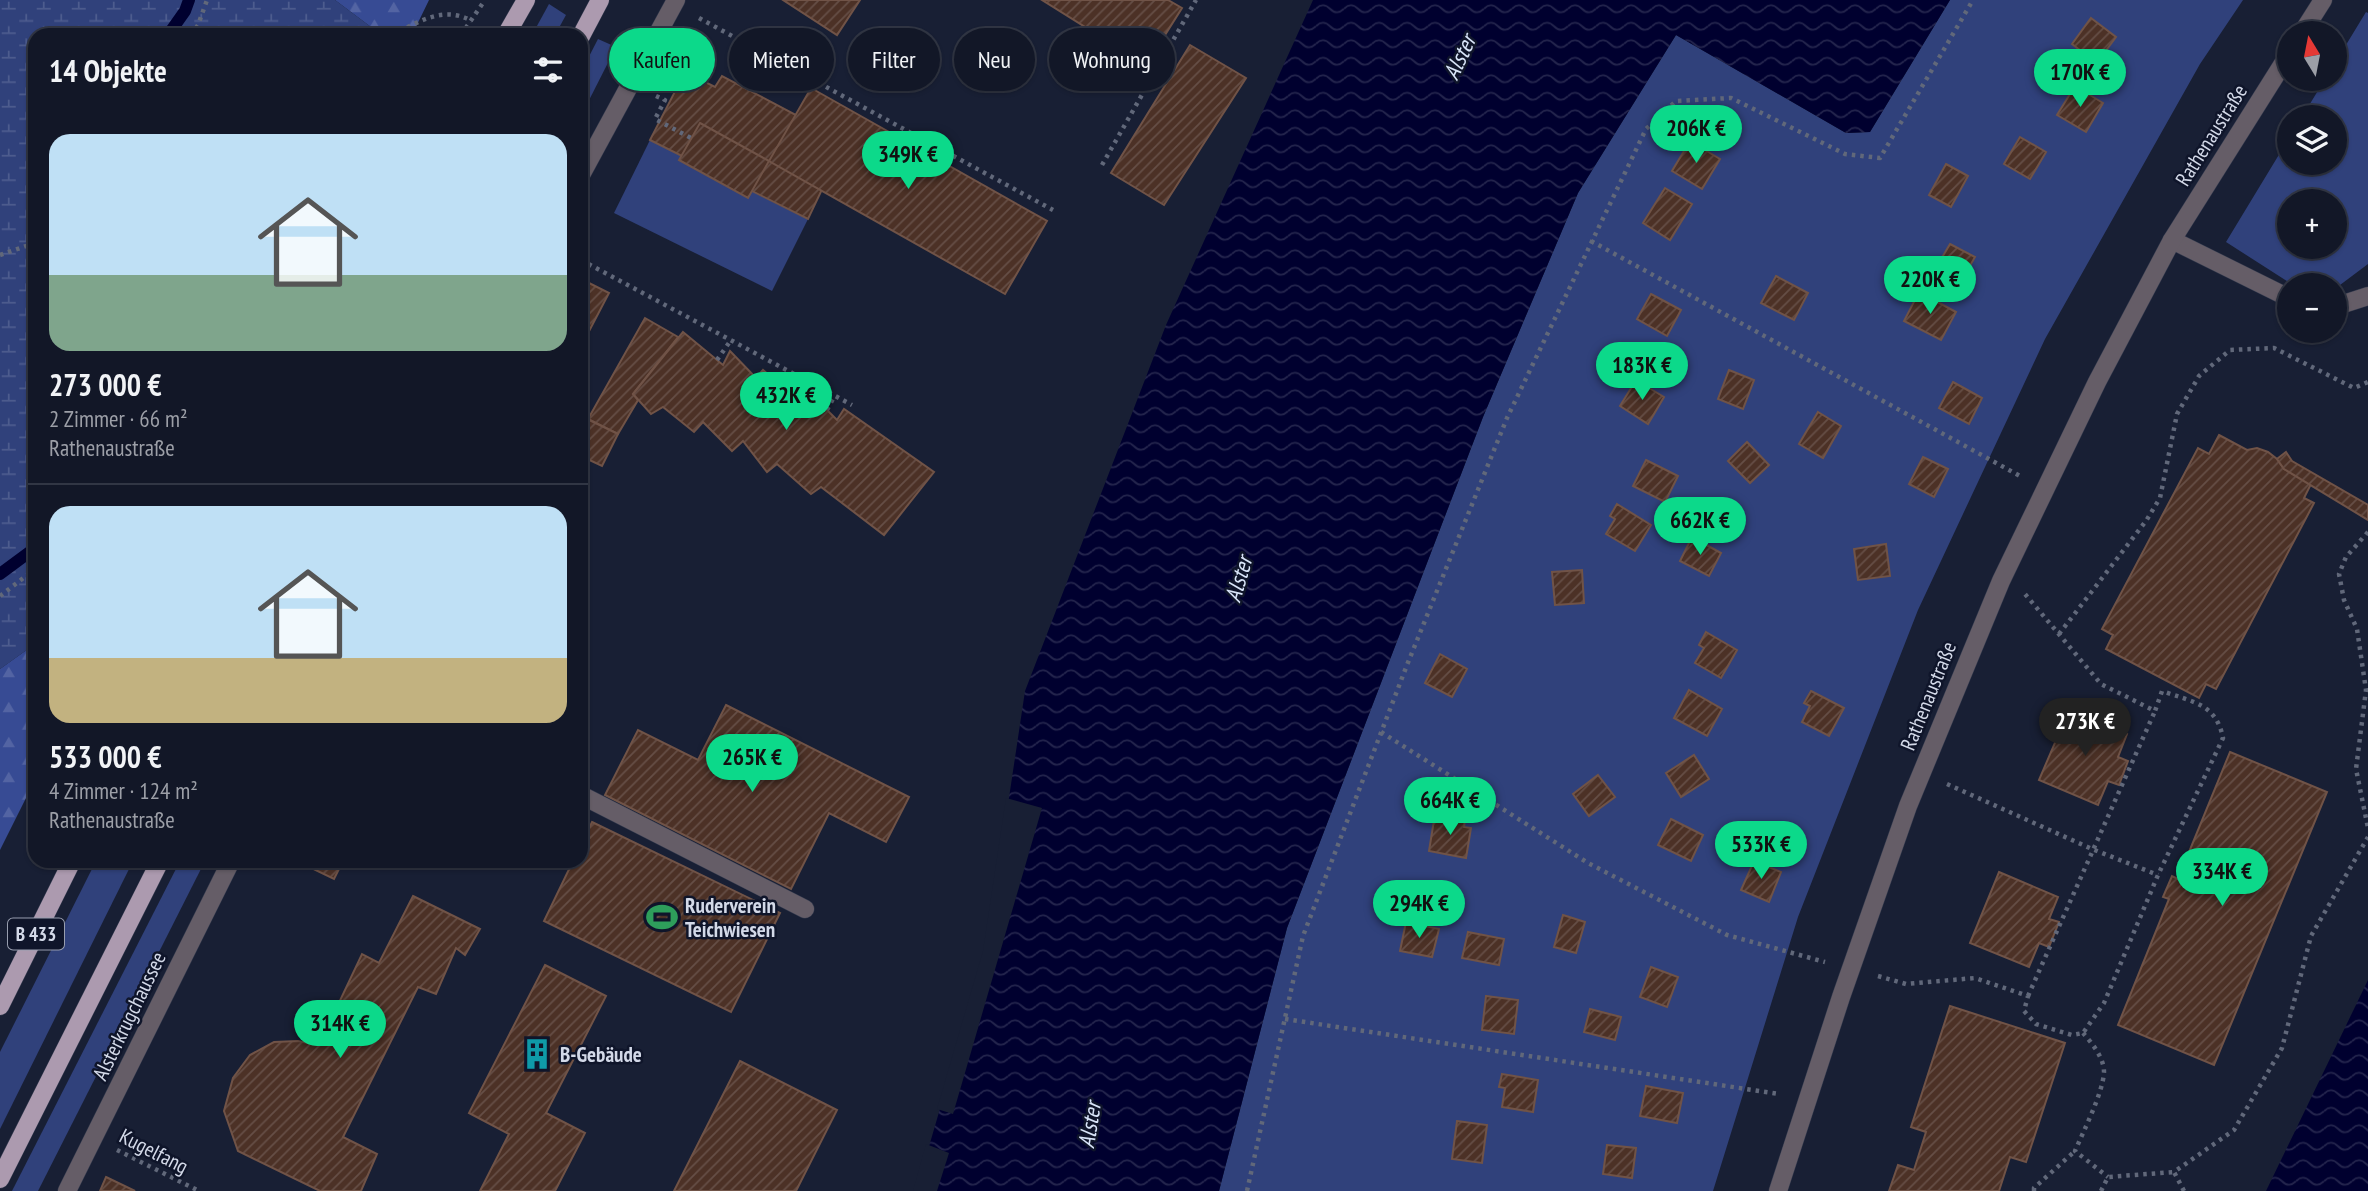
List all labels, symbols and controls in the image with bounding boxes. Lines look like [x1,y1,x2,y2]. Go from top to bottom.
north arrow [2277,21,2347,91]
map controls [2277,21,2347,343]
water label: Alster [1436,27,1483,84]
chip: Kaufen [609,28,715,91]
chip: Mieten [729,28,834,91]
chip: Filter [848,28,940,91]
chip: Neu [954,28,1035,91]
chip: Wohnung [1049,28,1175,91]
pin: 170K € [2023,50,2137,109]
text: 14 Objekte [49,51,167,90]
icon: filters [529,51,567,89]
text: 170K € [2050,57,2110,86]
street label: Rathenaustraße [2169,79,2253,191]
button: layers [2277,105,2347,175]
pin: 206K € [1639,106,1753,165]
text: 206K € [1666,113,1726,142]
pin: 349K € [851,132,965,191]
text: 349K € [878,139,938,168]
icon: home [245,179,371,305]
button: + [2277,189,2347,259]
pin: 220K € [1873,256,1987,316]
text: 220K € [1900,264,1960,293]
button: − [2277,273,2347,343]
pin: 183K € [1585,342,1699,402]
text: 183K € [1612,350,1672,379]
text: 273 000 € [49,365,162,404]
pin: 432K € [729,372,843,432]
text: 432K € [756,380,816,409]
text: 2 Zimmer · 66 m² [49,404,187,433]
text: Rathenaustraße [49,433,175,462]
pin: 662K € [1643,498,1757,557]
text: 662K € [1670,505,1730,534]
water label: Alster [1218,549,1259,605]
icon: home [245,551,371,677]
street label: Rathenaustraße [1894,638,1962,754]
pin: 273K € [2028,698,2142,758]
text: 273K € [2055,706,2115,735]
pin: 265K € [695,734,809,794]
text: 533 000 € [49,737,162,776]
text: 265K € [722,742,782,771]
text: 4 Zimmer · 124 m² [49,776,198,805]
pin: 664K € [1393,778,1507,837]
text: 664K € [1420,785,1480,814]
text: Rathenaustraße [49,805,175,834]
pin: 533K € [1704,822,1818,881]
text: 533K € [1731,829,1791,858]
pin: 334K € [2165,848,2279,908]
text: 334K € [2192,856,2252,885]
pin: 294K € [1362,880,1476,940]
text: 294K € [1389,888,1449,917]
place label: Ruderverein Teichwiesen [685,892,776,943]
sports icon: Ruderverein Teichwiesen [645,900,679,934]
road number: B 433 [8,918,64,950]
street label: Alsterkrugchaussee [86,947,172,1085]
pin: 314K € [283,1000,397,1060]
text: 314K € [310,1008,370,1037]
building icon: B-Gebäude [520,1037,554,1071]
place label: B-Gebäude [560,1041,642,1068]
water label: Alster [1071,1096,1107,1150]
street label: Kugelfang [115,1122,193,1180]

